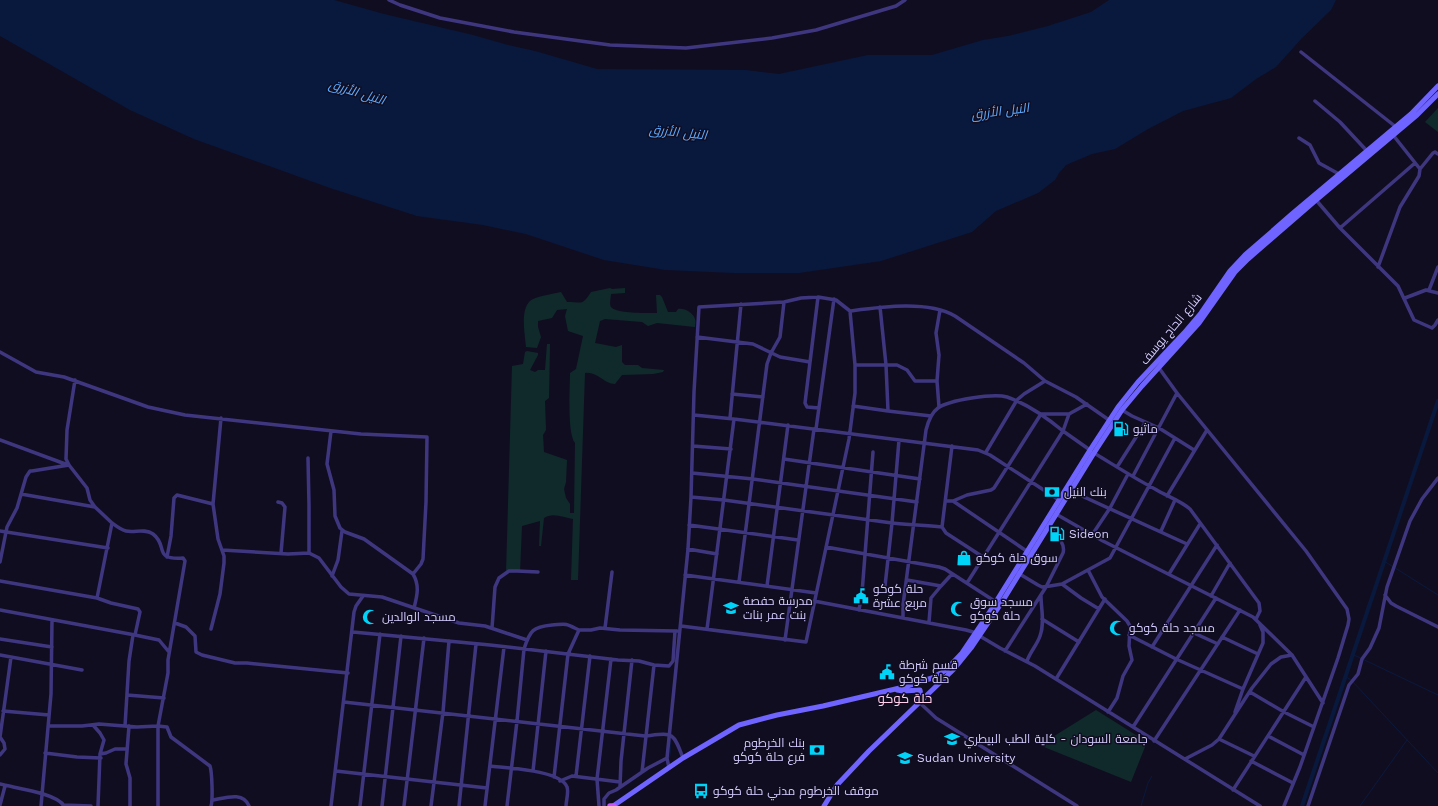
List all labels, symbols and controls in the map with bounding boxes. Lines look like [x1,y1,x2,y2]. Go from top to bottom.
water label: النيل الأزرق [327,76,388,109]
water label: النيل الأزرق [970,100,1031,123]
water label: النيل الأزرق [648,122,709,144]
street label: شارع الحاج يوسف [1137,291,1206,368]
fuel station icon: ماثيو [1112,420,1130,438]
place label: ماثيو [1133,422,1158,436]
bank icon: بنك النيل [1043,483,1061,501]
place label: بنك النيل [1064,485,1107,499]
fuel station icon: Sideon [1048,525,1066,543]
place label: Sideon [1069,527,1109,541]
shop icon: سوق حلة كوكو [955,549,973,567]
place label: سوق حلة كوكو [976,551,1058,565]
place label: حلة كوكو مربع عشرة [873,582,927,611]
public building icon: حلة كوكو مربع عشرة [852,587,870,605]
place label: مدرسة حفصة بنت عمر بنات [743,594,813,622]
place label: مسجد سوق حلة كوكو [970,595,1033,623]
school or university icon: مدرسة حفصة بنت عمر بنات [722,599,740,617]
mosque icon: مسجد سوق حلة كوكو [949,600,967,618]
mosque icon: مسجد الوالدين [361,608,379,626]
place label: مسجد الوالدين [382,610,456,624]
mosque icon: مسجد حلة كوكو [1108,619,1126,637]
place label: مسجد حلة كوكو [1129,621,1215,635]
place label: قسم شرطة حلة كوكو [899,658,958,686]
public building icon: قسم شرطة حلة كوكو [878,663,896,681]
district label: حلة كوكو [878,691,932,706]
school or university icon: جامعة السودان - كلية الطب البيطري [943,730,961,748]
place label: جامعة السودان - كلية الطب البيطري [964,732,1148,749]
place label: بنك الخرطوم فرع حلة كوكو [733,736,805,765]
bank icon: بنك الخرطوم فرع حلة كوكو [808,741,826,759]
school or university icon: Sudan University [896,749,914,767]
place label: Sudan University [917,751,1016,765]
bus stop icon: موقف الخرطوم مدني حلة كوكو [692,782,710,800]
place label: موقف الخرطوم مدني حلة كوكو [713,784,879,801]

